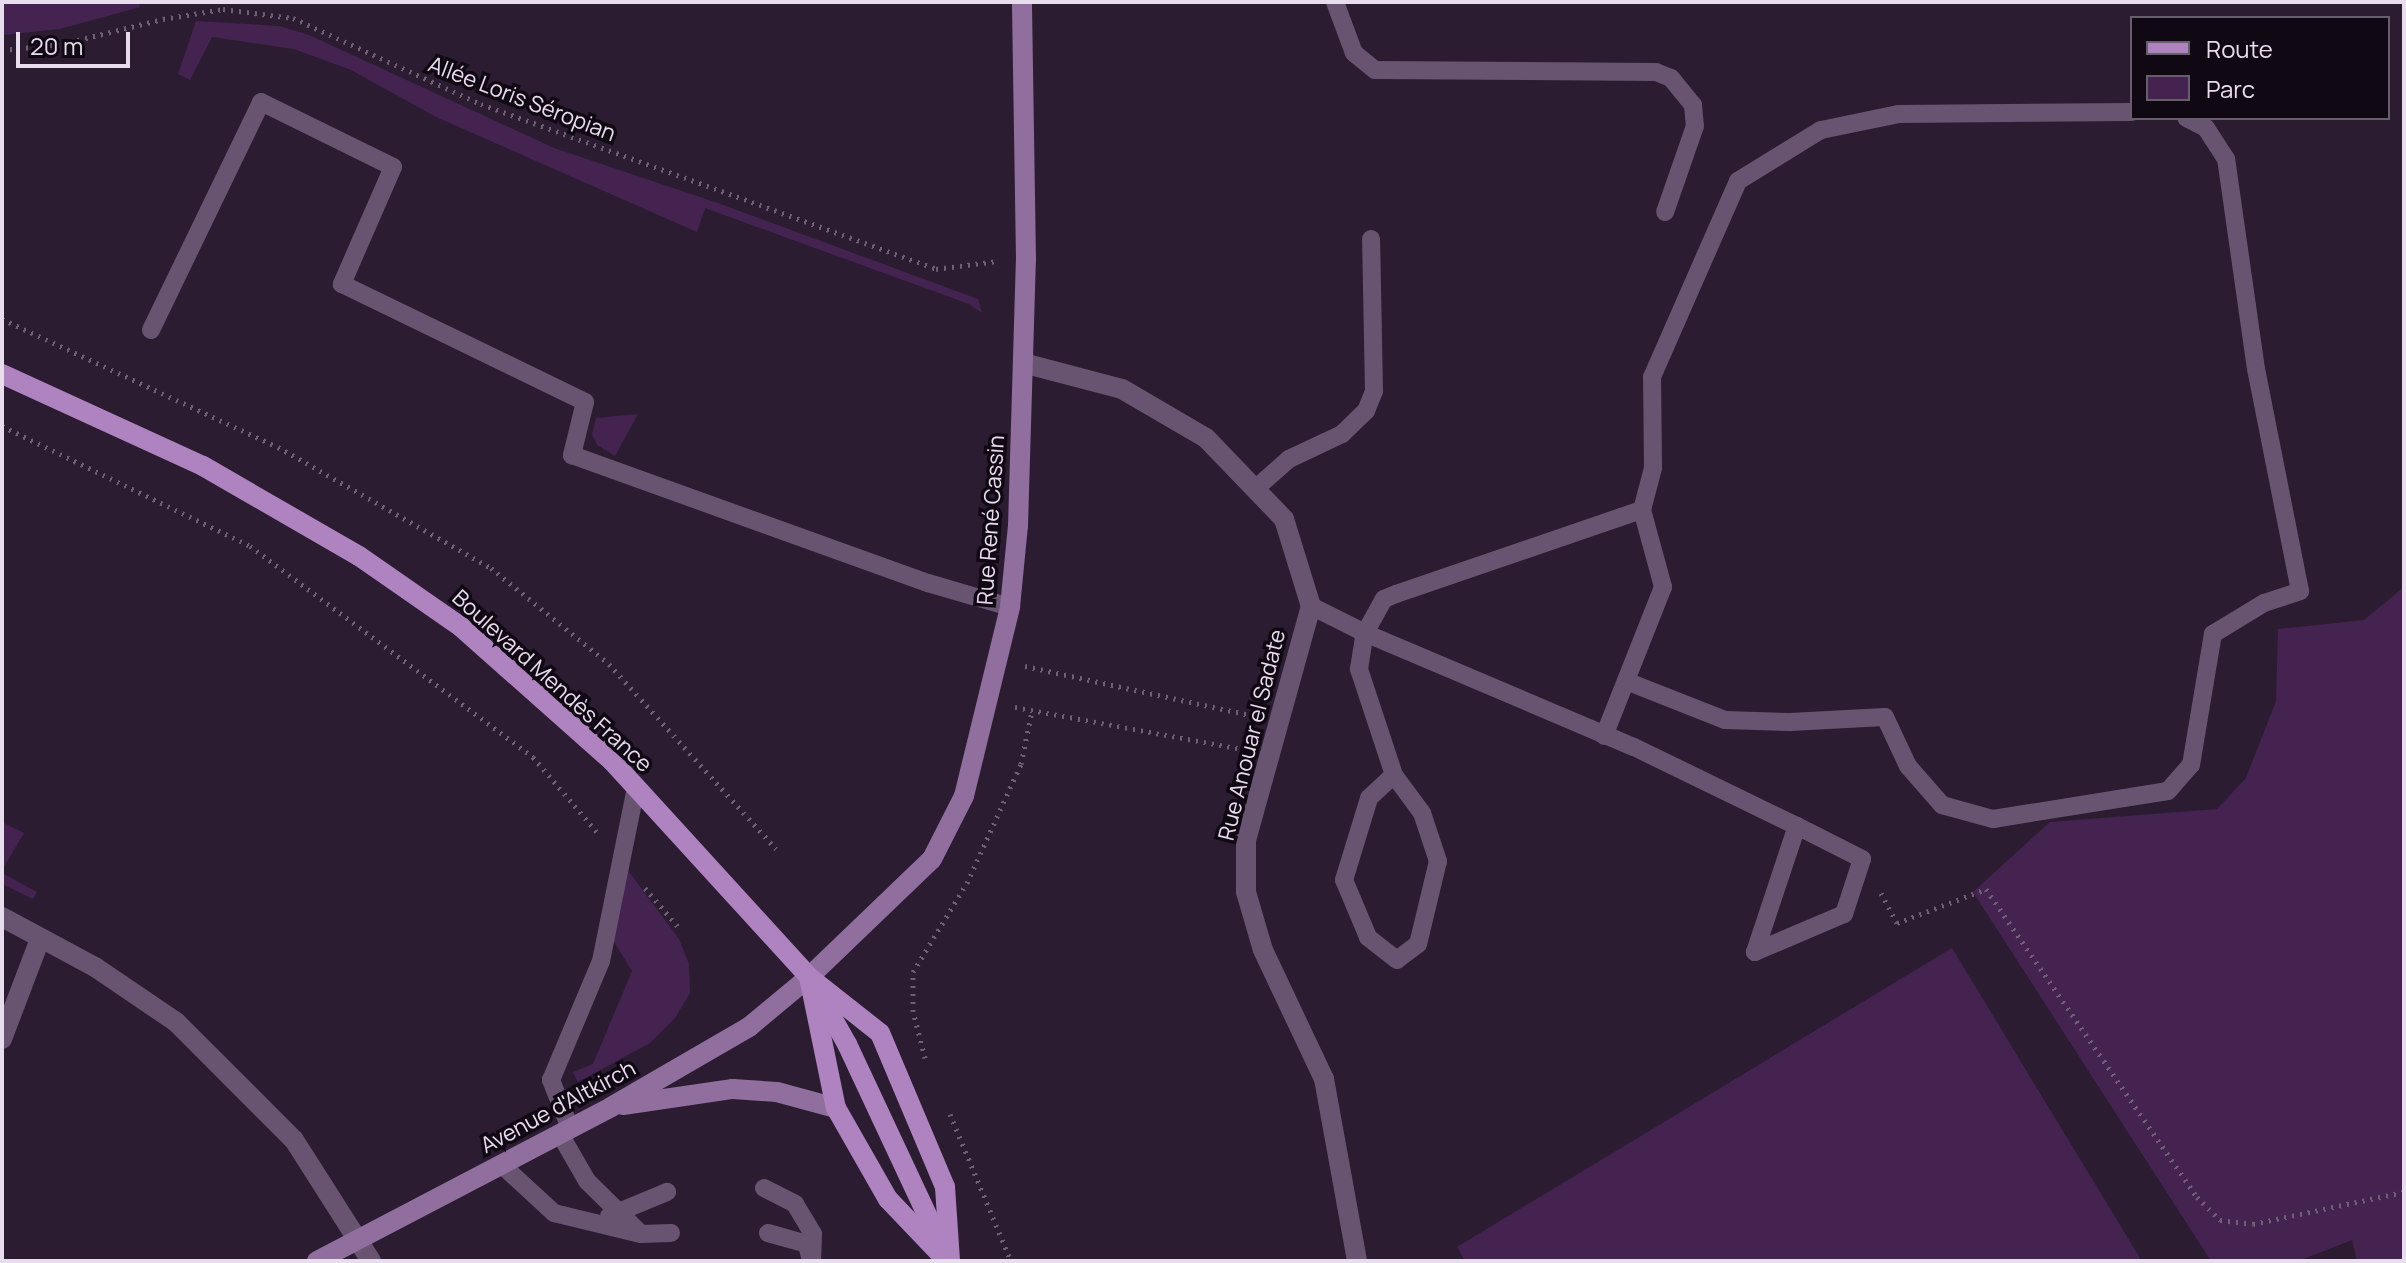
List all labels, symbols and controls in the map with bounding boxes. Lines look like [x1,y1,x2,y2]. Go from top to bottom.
scale bar [20,16,134,66]
legend [2130,16,2390,120]
text: 20 m [30,29,83,62]
text: Route [2206,32,2273,65]
street label: Allée Loris Séropian [425,51,619,147]
text: Parc [2206,72,2255,105]
street label: Rue René Cassin [972,434,1010,606]
street label: Boulevard Mendès France [447,584,657,778]
street label: Rue Anouar el Sadate [1213,627,1291,843]
street label: Avenue d'Altkirch [476,1055,640,1159]

